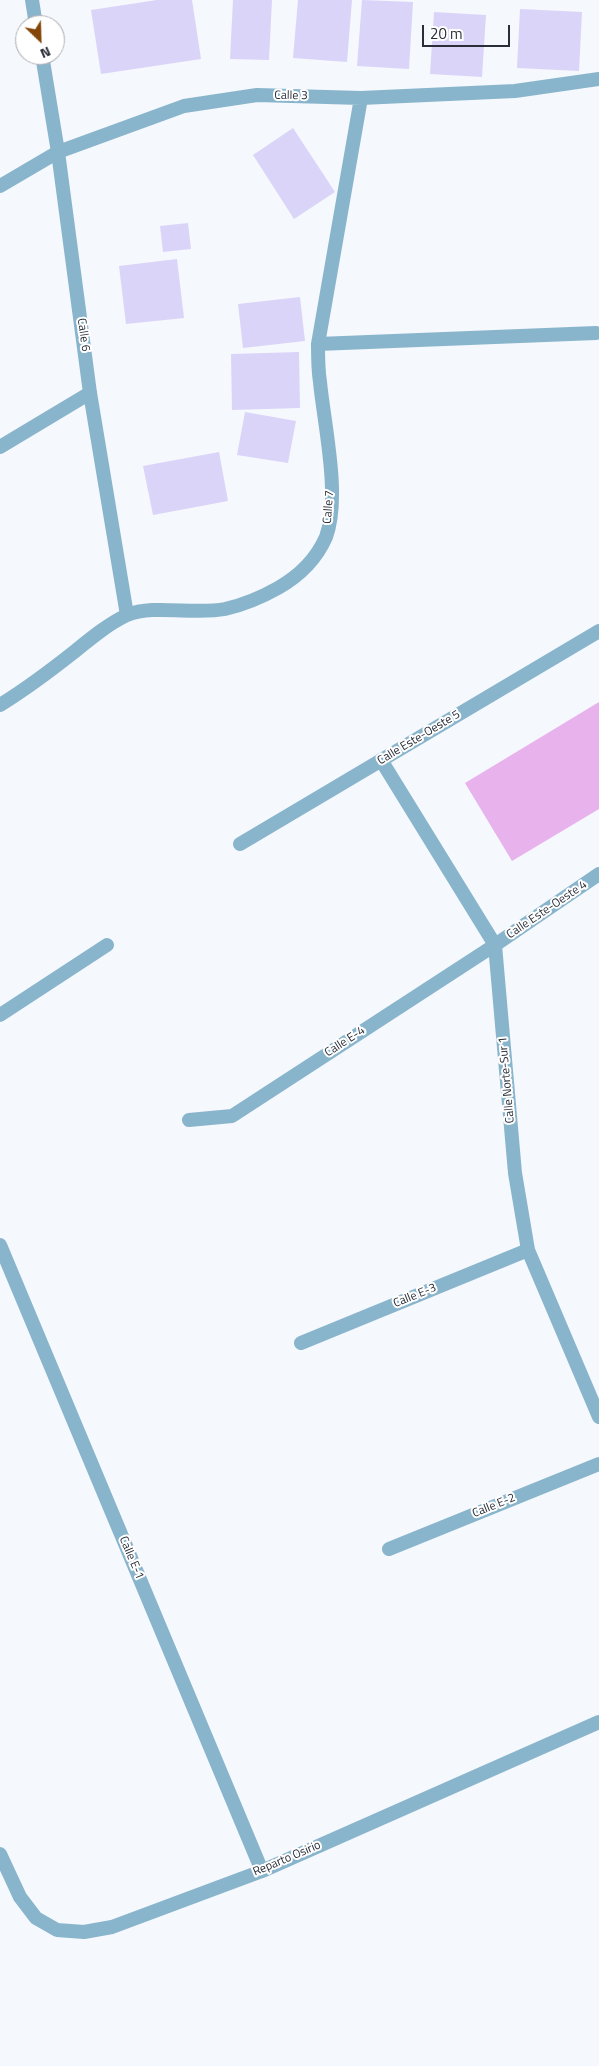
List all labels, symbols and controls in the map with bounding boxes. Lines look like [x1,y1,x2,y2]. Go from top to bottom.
north arrow [15,15,65,65]
scale bar [424,15,512,47]
text: 20 m [430,22,463,45]
text: N [37,42,55,65]
street label: Calle 3 [274,89,308,103]
street label: Calle 6 [74,317,92,353]
street label: Calle 7 [321,490,337,524]
street label: Calle Este-Oeste 5 [375,708,463,768]
street label: Calle Este-Oeste 4 [504,878,590,942]
street label: Calle E-4 [322,1024,368,1060]
street label: Calle Norte-Sur 1 [496,1036,518,1124]
street label: Calle E-3 [391,1281,439,1311]
street label: Calle E-2 [470,1491,518,1521]
street label: Calle E-1 [116,1534,146,1582]
street label: Reparto Osirio [251,1838,323,1880]

